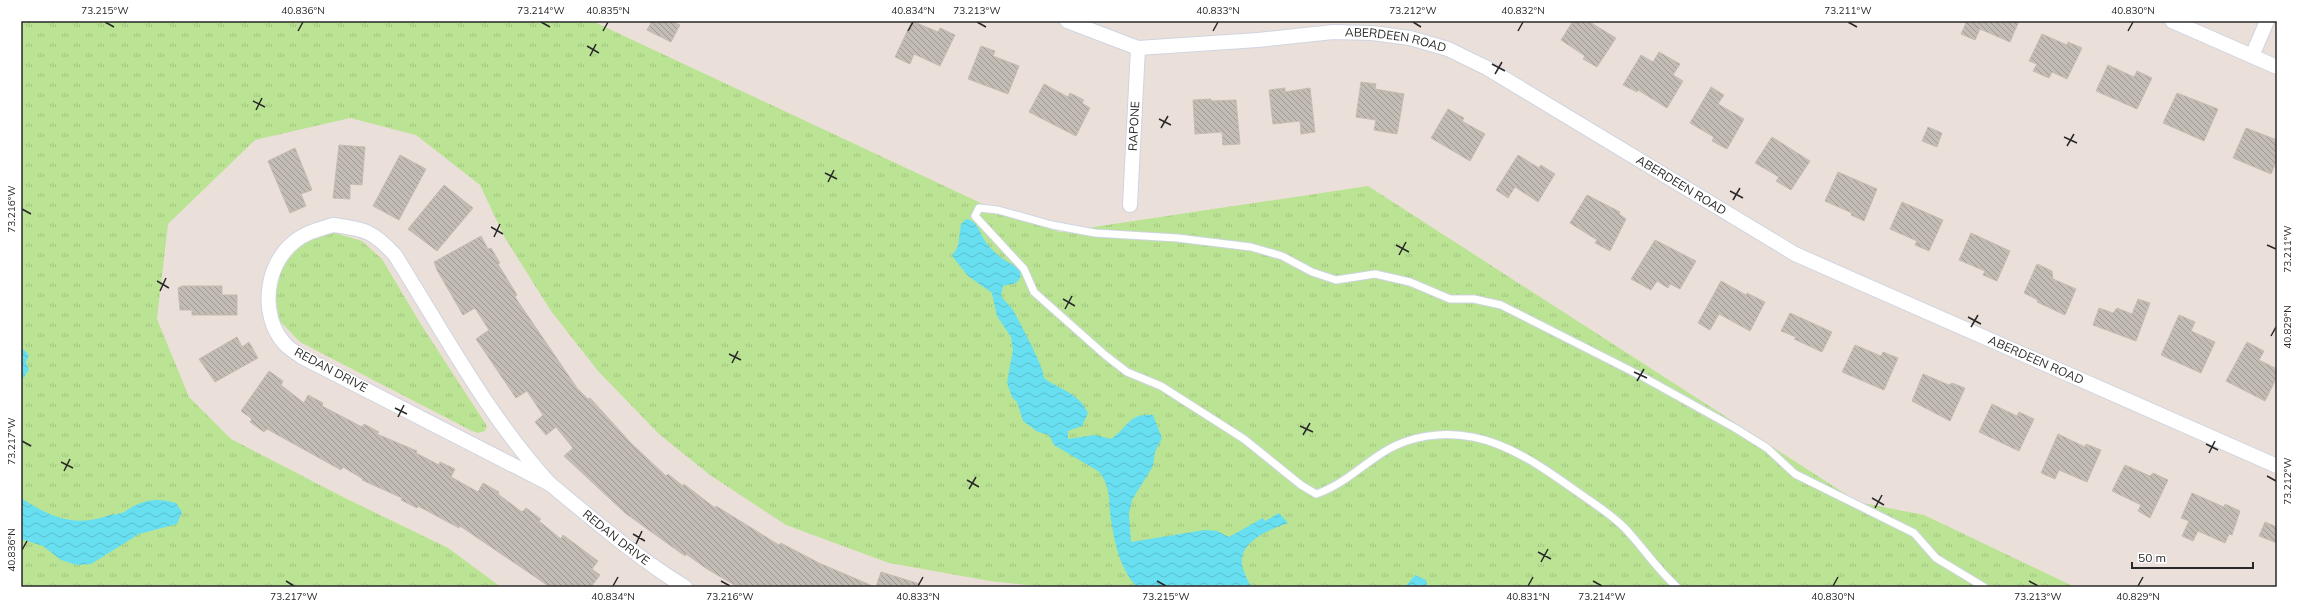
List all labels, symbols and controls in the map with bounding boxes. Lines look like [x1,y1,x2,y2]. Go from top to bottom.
text: 73.215°W [81,4,129,17]
text: 40.836°N [281,4,325,17]
text: 73.214°W [517,4,565,17]
text: 40.835°N [586,4,630,17]
text: 40.834°N [891,4,935,17]
text: 73.213°W [953,4,1001,17]
text: 40.833°N [1196,4,1240,17]
text: 73.212°W [1389,4,1437,17]
text: 40.832°N [1501,4,1545,17]
text: 73.211°W [1824,4,1872,17]
text: 40.830°N [2111,4,2155,17]
street label: ABERDEEN ROAD [1345,24,1448,55]
street label: RAPONE [1125,101,1142,151]
street label: ABERDEEN ROAD [1634,152,1730,218]
text: 73.216°W [5,185,18,233]
text: 73.211°W [2281,225,2294,273]
text: 40.829°N [2281,305,2294,349]
street label: ABERDEEN ROAD [1986,332,2086,387]
street label: REDAN DRIVE [292,344,370,395]
text: 73.217°W [5,417,18,465]
text: 73.212°W [2281,457,2294,505]
street label: REDAN DRIVE [580,506,653,568]
text: 40.836°N [5,528,18,572]
scale bar [2132,544,2253,570]
text: 50 m [2138,550,2166,565]
text: 73.217°W [270,590,318,603]
text: 40.834°N [591,590,635,603]
text: 73.216°W [706,590,754,603]
text: 40.833°N [896,590,940,603]
text: 73.215°W [1142,590,1190,603]
text: 40.831°N [1506,590,1550,603]
text: 73.214°W [1578,590,1626,603]
text: 40.830°N [1811,590,1855,603]
text: 73.213°W [2014,590,2062,603]
text: 40.829°N [2116,590,2160,603]

